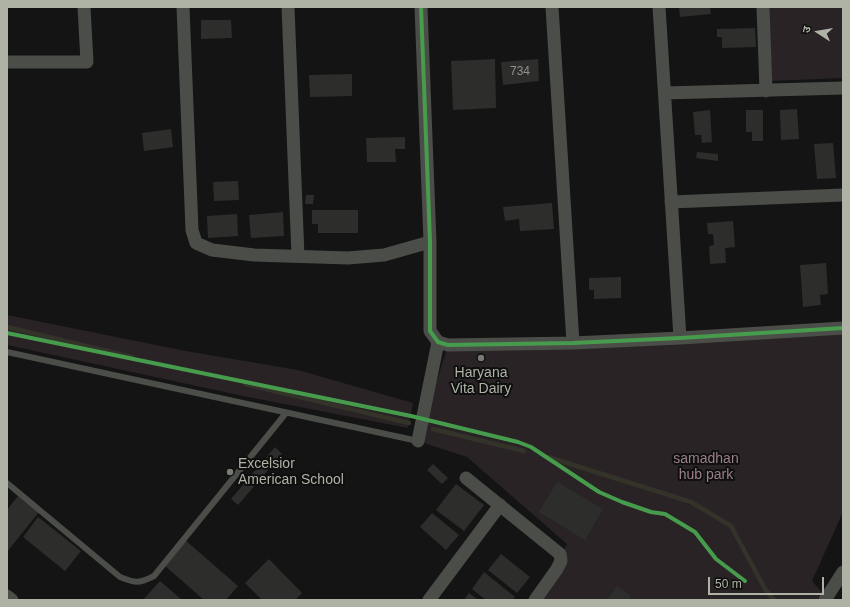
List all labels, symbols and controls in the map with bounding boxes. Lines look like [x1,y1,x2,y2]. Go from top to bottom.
north arrow [798,12,838,52]
text: उ [800,25,813,34]
house number: 734 [510,65,530,79]
marker: Haryana Vita Dairy [476,353,486,363]
place label: Haryana Vita Dairy [451,365,511,398]
park label: samadhan hub park [673,451,739,484]
place label: Excelsior American School [238,456,344,488]
marker: Excelsior American School [225,467,235,477]
scale bar [710,569,826,595]
text: 50 m [715,577,742,591]

